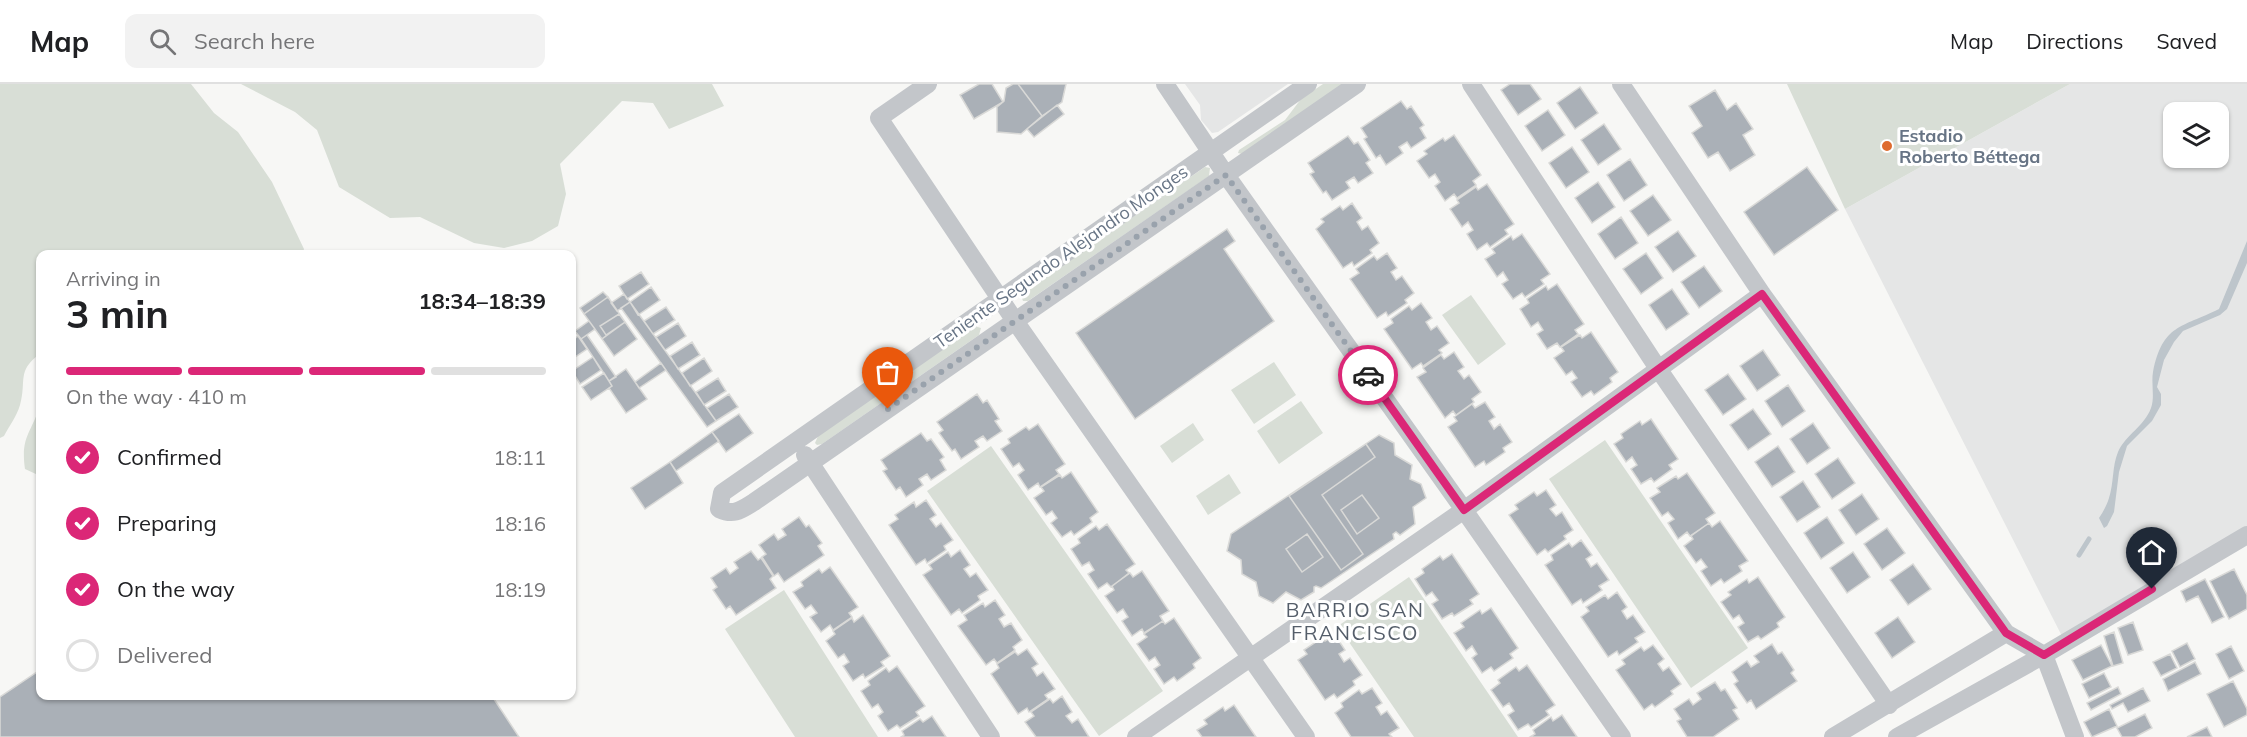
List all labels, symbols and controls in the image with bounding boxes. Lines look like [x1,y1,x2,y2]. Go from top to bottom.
search box [125,14,545,68]
text: Map [30,24,89,59]
icon: search [146,25,179,58]
text: Search here [194,27,315,55]
text: Map [1950,28,1993,54]
text: Directions [2026,28,2123,54]
text: Saved [2156,28,2217,54]
map controls [2163,102,2229,168]
button: layers [2163,102,2229,168]
place label: Estadio Roberto Béttega [1899,124,2041,168]
marker: Estadio Roberto Béttega [1880,139,1894,153]
street label: Teniente Segundo Alejandro Monges [929,160,1192,353]
text: Arriving in [66,266,161,291]
text: 18:34–18:39 [418,287,546,315]
text: 3 min [66,289,169,338]
courier [1338,345,1398,405]
pin [862,347,913,409]
icon: bag [871,356,904,389]
icon: car [1352,359,1385,392]
text: On the way · 410 m [66,384,247,409]
icon: check [66,441,99,474]
text: Confirmed [117,443,222,471]
text: 18:11 [493,445,546,470]
icon: check [66,507,99,540]
text: Preparing [117,509,217,537]
text: 18:16 [493,511,546,536]
pin [2126,527,2177,589]
icon: home [2135,536,2168,569]
icon: check [66,573,99,606]
text: On the way [117,575,235,603]
text: 18:19 [493,577,546,602]
district label: BARRIO SAN FRANCISCO [1286,597,1424,645]
text: Delivered [117,641,212,669]

